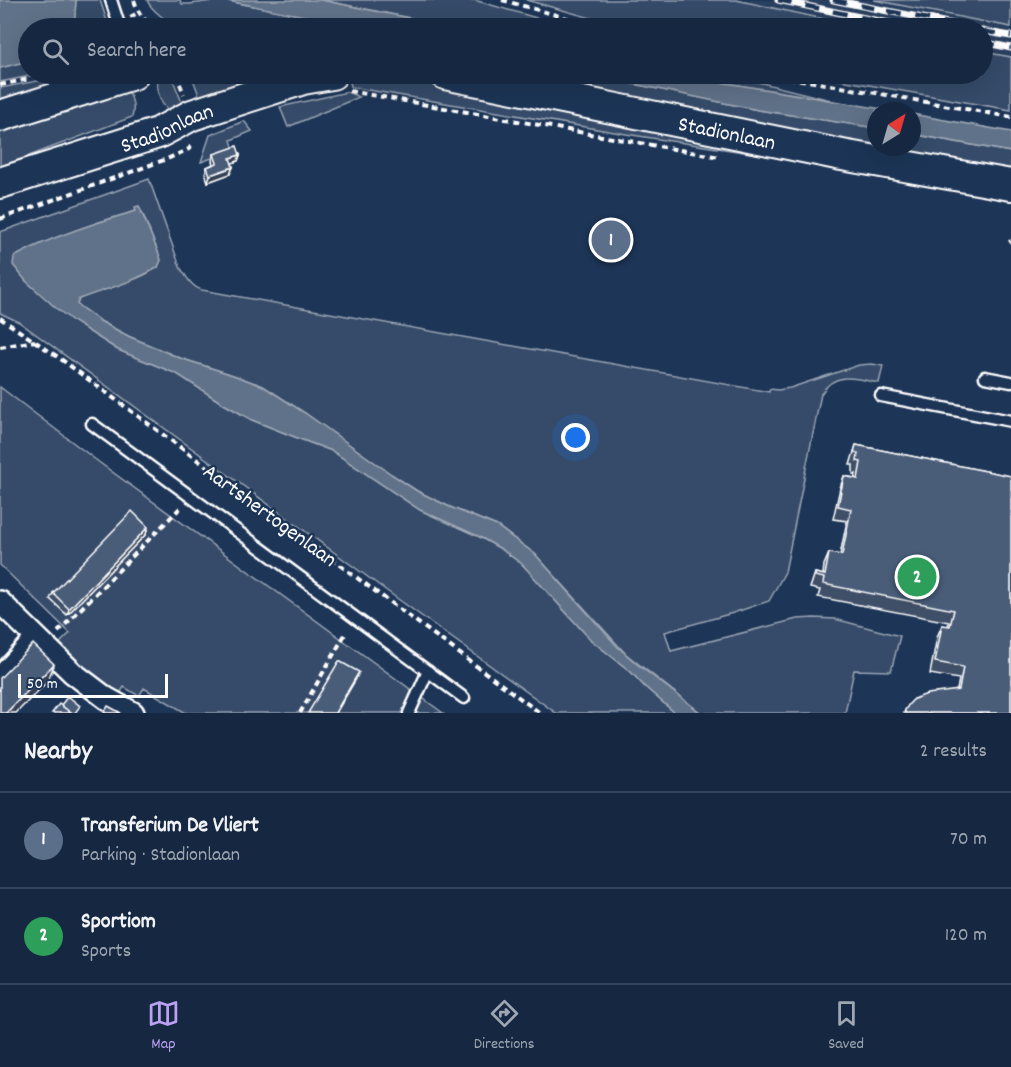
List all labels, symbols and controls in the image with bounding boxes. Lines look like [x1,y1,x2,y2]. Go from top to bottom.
search box [18,18,993,84]
icon: search [39,35,72,68]
text: Search here [87,36,186,67]
street label: Stadionlaan [117,97,218,163]
north arrow [867,102,921,156]
street label: Stadionlaan [675,110,778,160]
pin: 1 [592,218,630,262]
your location [561,423,590,452]
street label: Aartshertogenlaan [195,457,342,576]
pin: 2 [898,554,936,600]
scale bar [18,671,168,698]
text: 50 m [27,673,58,696]
text: Nearby [24,734,92,771]
text: 2 results [920,738,987,766]
text: Transferium De Vliert [81,811,259,842]
text: 1 [41,826,46,854]
text: 70 m [950,826,987,854]
text: Parking · Stadionlaan [81,842,240,870]
text: Sportiom [81,907,156,938]
text: 2 [39,922,48,950]
text: 120 m [945,922,987,950]
text: Sports [81,938,131,966]
tab: Map [147,997,180,1056]
tab: Directions [474,997,534,1056]
tab: Saved [828,997,864,1056]

